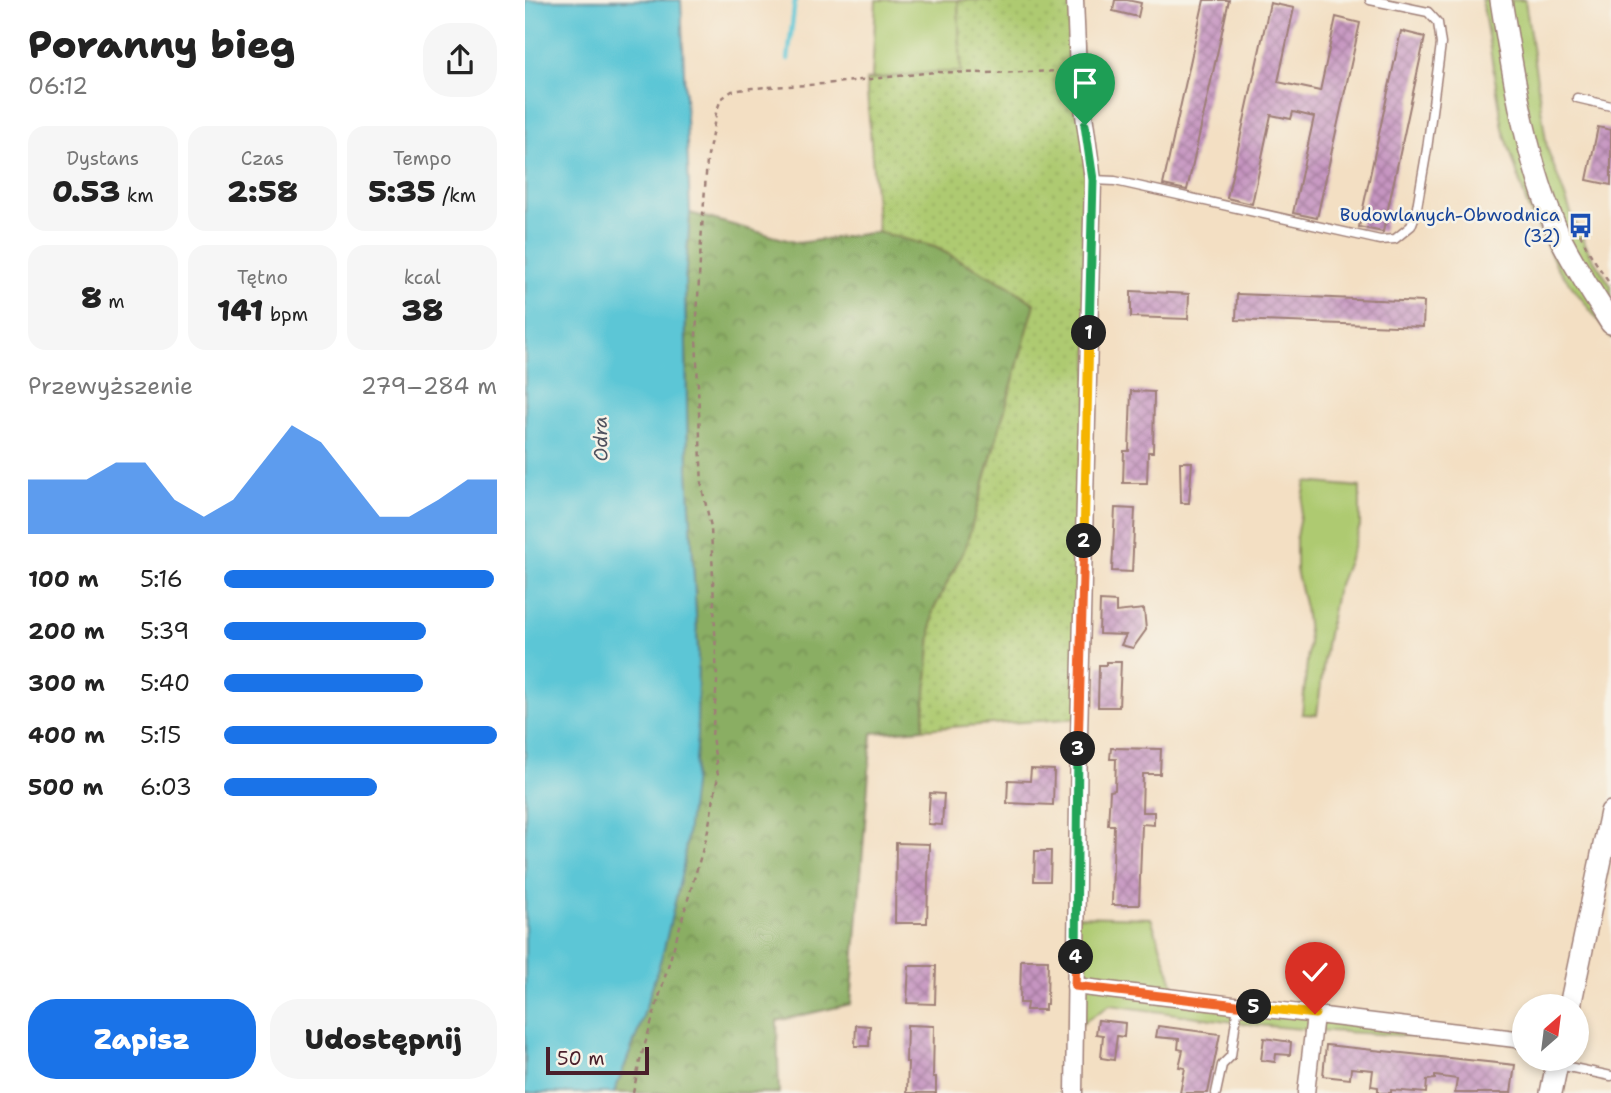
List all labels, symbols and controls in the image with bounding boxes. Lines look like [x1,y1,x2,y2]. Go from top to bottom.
text: Poranny bieg [28,19,295,70]
button: share [423,23,497,97]
pin [1055,53,1115,125]
icon: arrive [1066,64,1104,102]
text: 06:12 [28,71,88,101]
text: Dystans [66,146,139,171]
text: Czas [241,146,284,171]
text: Tempo [393,146,451,171]
text: 0.53 [52,171,120,212]
text: 2:58 [227,171,298,212]
text: 5:35 [368,171,436,212]
text: km [120,183,154,208]
text: /km [436,183,476,208]
place label: Budowlanych-Obwodnica (32) [1340,203,1560,248]
bus stop icon: Budowlanych-Obwodnica (32) [1566,211,1594,239]
text: Tętno [237,265,288,290]
text: kcal [404,265,441,290]
text: 8 [81,277,102,318]
text: m [102,289,125,314]
text: 141 [217,290,263,331]
text: 38 [401,290,443,331]
text: bpm [263,302,308,327]
pin: 1 [1071,316,1107,350]
text: 1 [1084,320,1093,345]
text: Przewyższenie [28,371,193,401]
text: 279–284 m [361,371,497,401]
water label: Odra [588,416,613,462]
pin: 2 [1067,524,1101,558]
text: 2 [1077,528,1090,553]
text: 100 m [28,564,99,594]
text: 5:16 [140,564,183,594]
text: 200 m [28,616,105,646]
text: 5:39 [140,616,189,646]
text: 300 m [28,668,105,698]
text: 5:40 [140,668,190,698]
text: 400 m [28,720,105,750]
text: 5:15 [140,720,181,750]
pin: 3 [1061,732,1095,766]
text: 3 [1071,736,1084,761]
text: 500 m [28,772,103,802]
text: 6:03 [140,772,192,802]
pin: 4 [1059,940,1093,974]
pin [1285,942,1345,1014]
text: 4 [1069,944,1082,969]
icon: check [1296,953,1334,991]
pin: 5 [1237,990,1271,1024]
text: 5 [1248,994,1259,1019]
north arrow [1512,994,1589,1071]
map controls [1512,994,1589,1071]
button: Zapisz [28,999,256,1079]
button: Udostępnij [270,999,497,1079]
scale bar [546,1044,649,1076]
text: 50 m [557,1046,605,1071]

